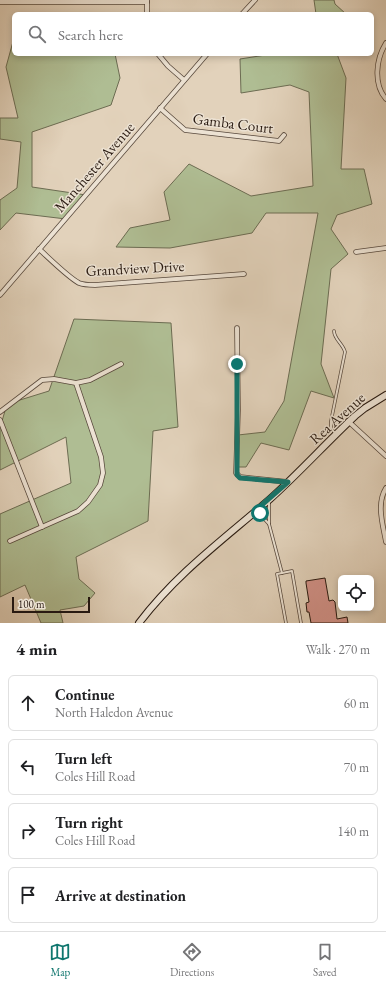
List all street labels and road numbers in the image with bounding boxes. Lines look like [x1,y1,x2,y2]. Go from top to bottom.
street label: Gamba Court [192,109,274,137]
street label: Manchester Avenue [50,118,138,216]
street label: Grandview Drive [85,256,185,280]
street label: Rea Avenue [305,388,369,448]

